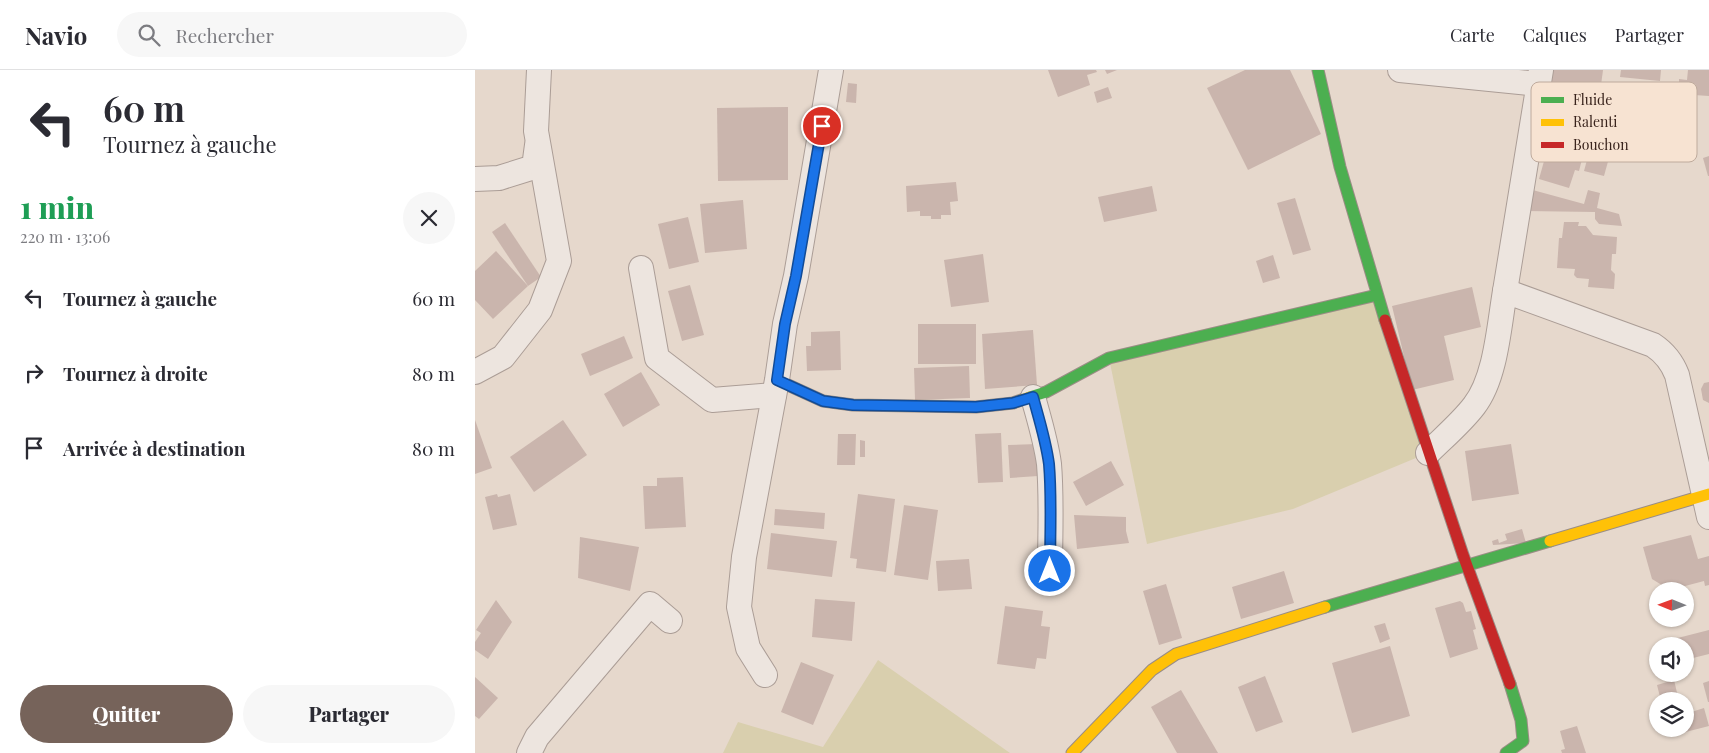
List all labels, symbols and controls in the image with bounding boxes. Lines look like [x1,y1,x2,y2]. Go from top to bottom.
search box [117,12,467,57]
text: Navio [25,19,87,51]
icon: search [135,21,163,49]
text: Rechercher [175,22,274,48]
text: Carte [1450,23,1495,47]
text: Calques [1523,23,1587,47]
text: Partager [1615,23,1684,47]
legend [1531,82,1697,162]
text: 60 m [103,84,185,131]
icon: left [20,90,85,155]
text: Fluide [1573,90,1612,109]
pin [801,105,843,147]
icon: arrive [808,112,836,140]
text: Ralenti [1573,112,1617,131]
text: Tournez à gauche [103,129,277,159]
text: Bouchon [1573,135,1629,154]
text: 1 min [20,187,94,227]
button: close [403,192,455,244]
text: 220 m · 13:06 [20,226,110,247]
icon: left [20,284,48,312]
text: Tournez à gauche [63,285,217,311]
text: 60 m [412,285,455,311]
icon: right [20,359,48,387]
text: Tournez à droite [63,360,208,386]
text: 80 m [412,360,455,386]
icon: arrive [20,434,48,462]
text: Arrivée à destination [63,435,245,461]
text: 80 m [412,435,455,461]
position arrow [1023,544,1075,596]
north arrow [1649,582,1694,628]
map controls [1649,582,1694,737]
button: sound [1649,637,1694,682]
button: Quitter [20,685,233,743]
button: Partager [243,685,455,743]
button: layers [1649,692,1694,737]

